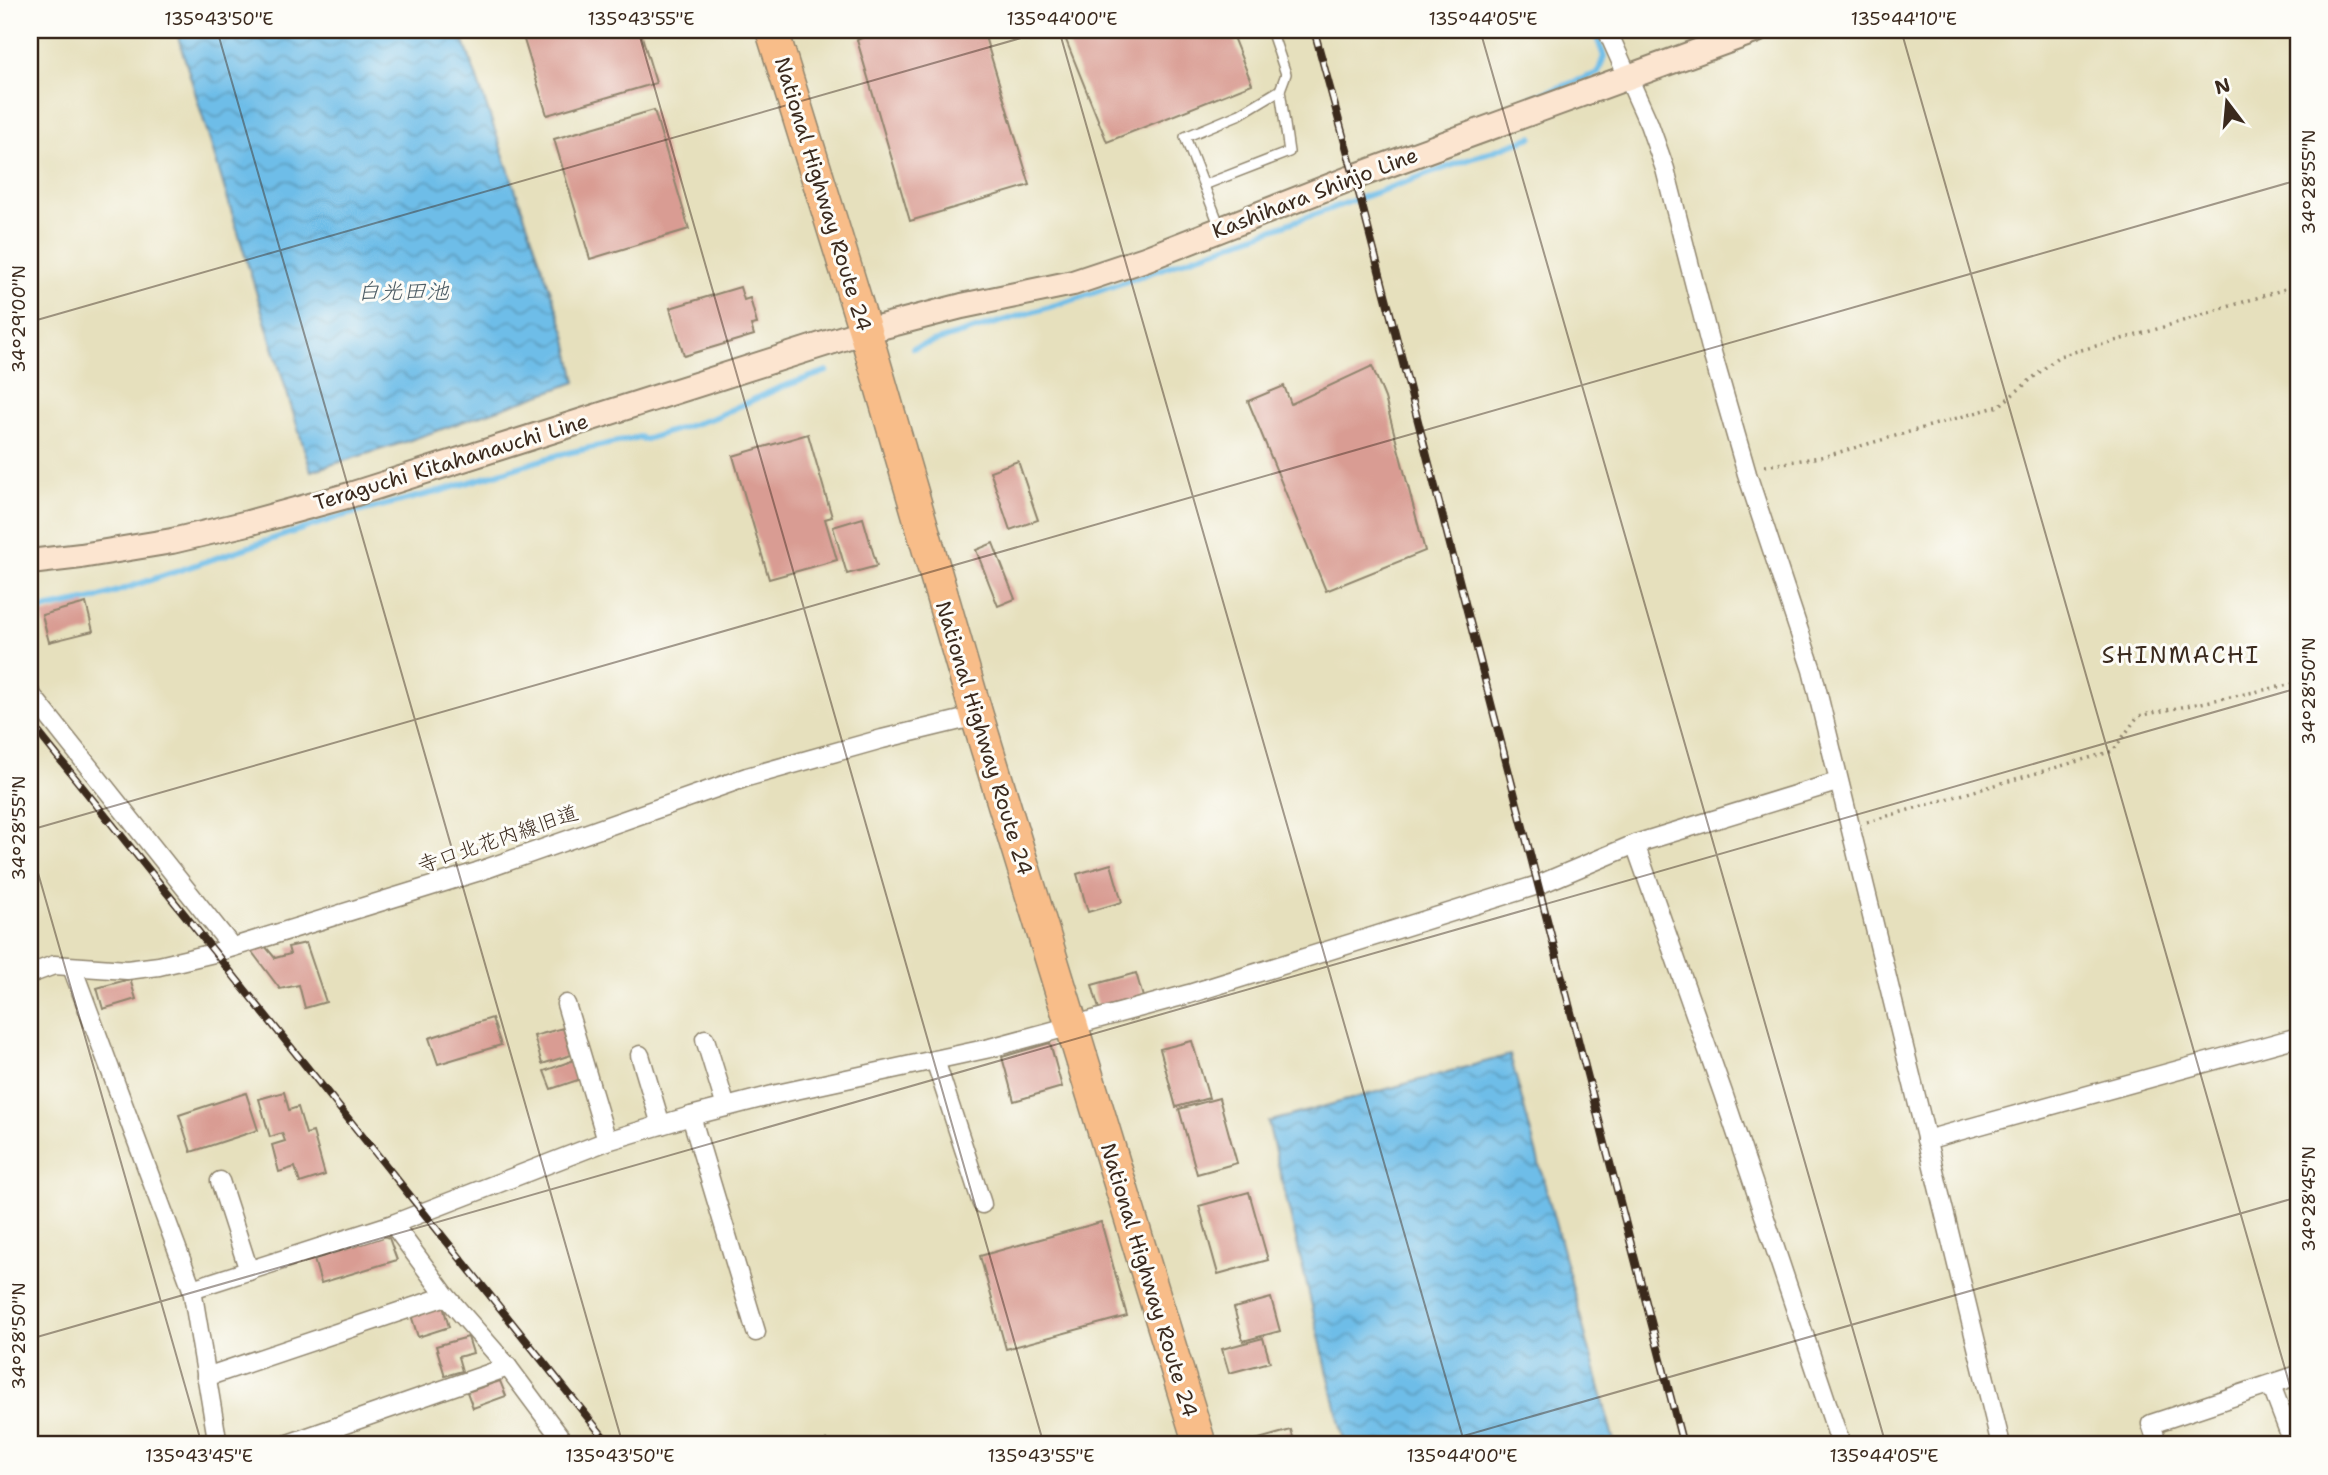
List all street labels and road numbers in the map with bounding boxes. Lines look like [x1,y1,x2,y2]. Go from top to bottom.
street label: National Highway Route 24 [768,54,878,334]
street label: Kashihara Shinjo Line [1208,141,1422,245]
street label: Teraguchi Kitahanauchi Line [310,407,592,517]
street label: National Highway Route 24 [929,598,1039,878]
street label: 寺口北花内線旧道 [414,798,582,880]
street label: National Highway Route 24 [1094,1140,1204,1420]

